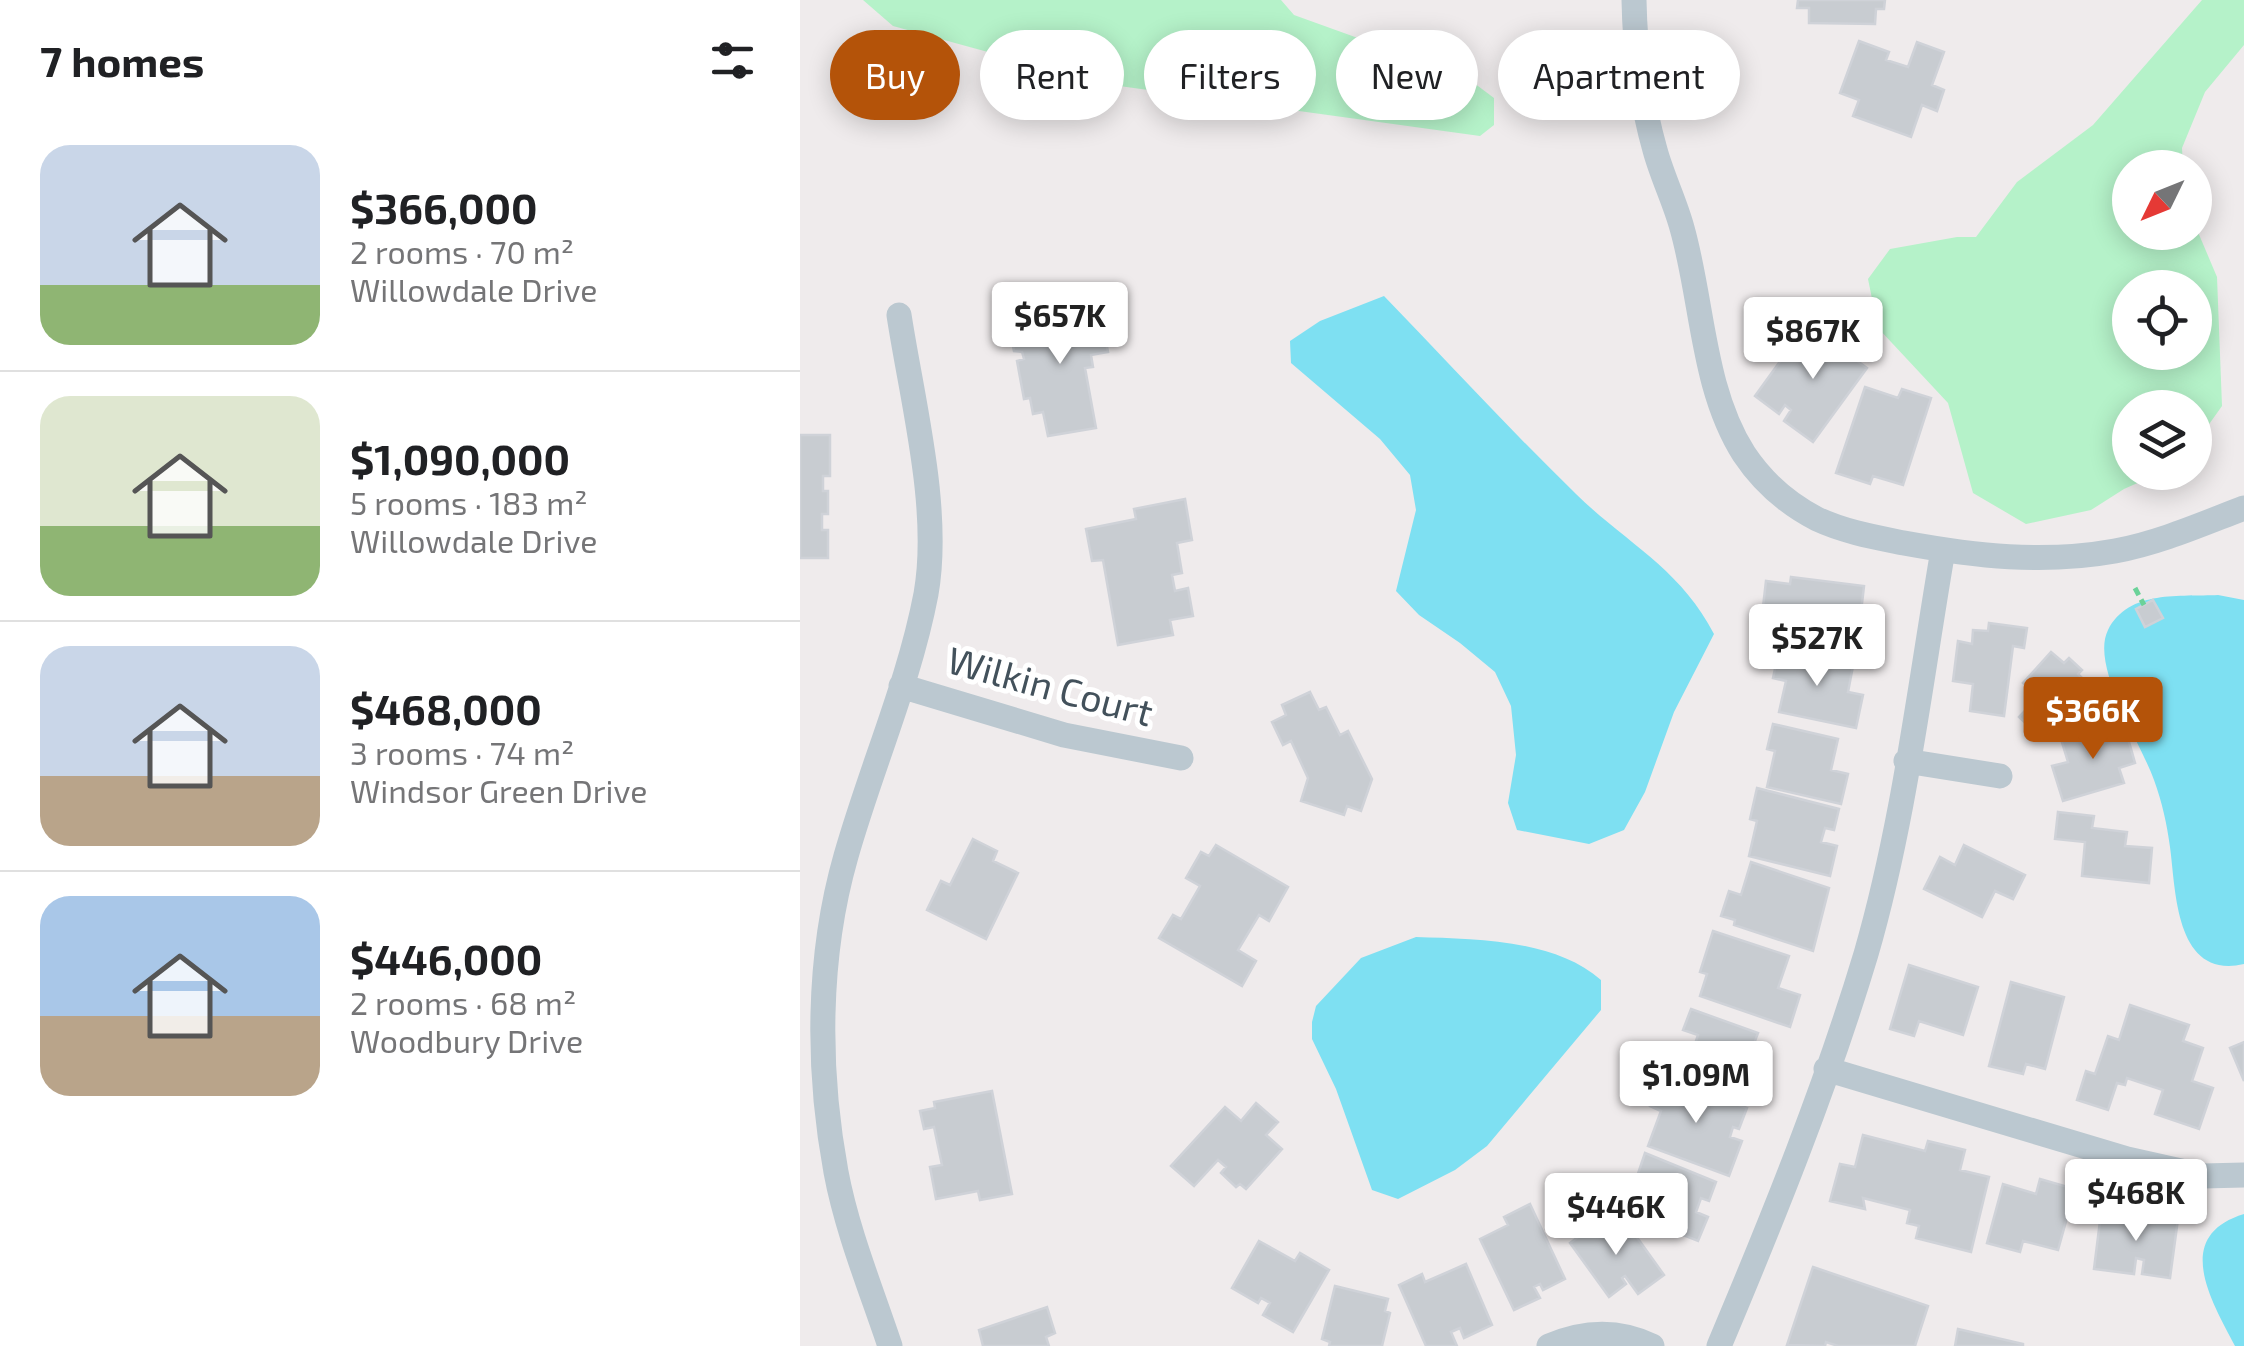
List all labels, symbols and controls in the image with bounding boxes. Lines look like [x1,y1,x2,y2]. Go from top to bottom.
chip: Buy [830,30,960,120]
chip: Rent [980,30,1124,120]
chip: Filters [1144,30,1316,120]
chip: New [1336,30,1478,120]
chip: Apartment [1498,30,1740,120]
icon: filters [705,33,760,88]
text: 7 homes [40,35,204,85]
north arrow [2112,150,2212,250]
map controls [2112,150,2212,490]
text: $366,000 [350,182,537,232]
icon: home [120,185,240,305]
text: 2 rooms · 70 m² [350,232,574,270]
text: Willowdale Drive [350,270,597,308]
button: locate [2112,270,2212,370]
pin: $657K [990,282,1130,367]
text: $657K [1014,295,1106,333]
pin: $867K [1743,297,1883,382]
text: $867K [1766,310,1860,348]
button: layers [2112,390,2212,490]
text: $1,090,000 [350,433,570,483]
icon: home [120,436,240,556]
text: 5 rooms · 183 m² [350,483,588,521]
text: Willowdale Drive [350,521,597,559]
pin: $527K [1747,604,1887,689]
text: $527K [1771,617,1863,655]
street label: Wilkin Court [943,636,1158,735]
pin: $366K [2023,677,2163,762]
text: $468,000 [350,683,542,733]
icon: home [120,686,240,806]
text: $366K [2046,690,2140,728]
text: 3 rooms · 74 m² [350,733,574,771]
text: Windsor Green Drive [350,771,648,809]
text: $446,000 [350,933,542,983]
icon: home [120,936,240,1056]
text: 2 rooms · 68 m² [350,983,576,1021]
text: Woodbury Drive [350,1021,583,1059]
pin: $1.09M [1615,1041,1777,1126]
text: $1.09M [1642,1054,1750,1092]
pin: $468K [2066,1159,2206,1244]
text: $468K [2087,1172,2185,1210]
pin: $446K [1546,1173,1686,1258]
text: $446K [1567,1186,1665,1224]

